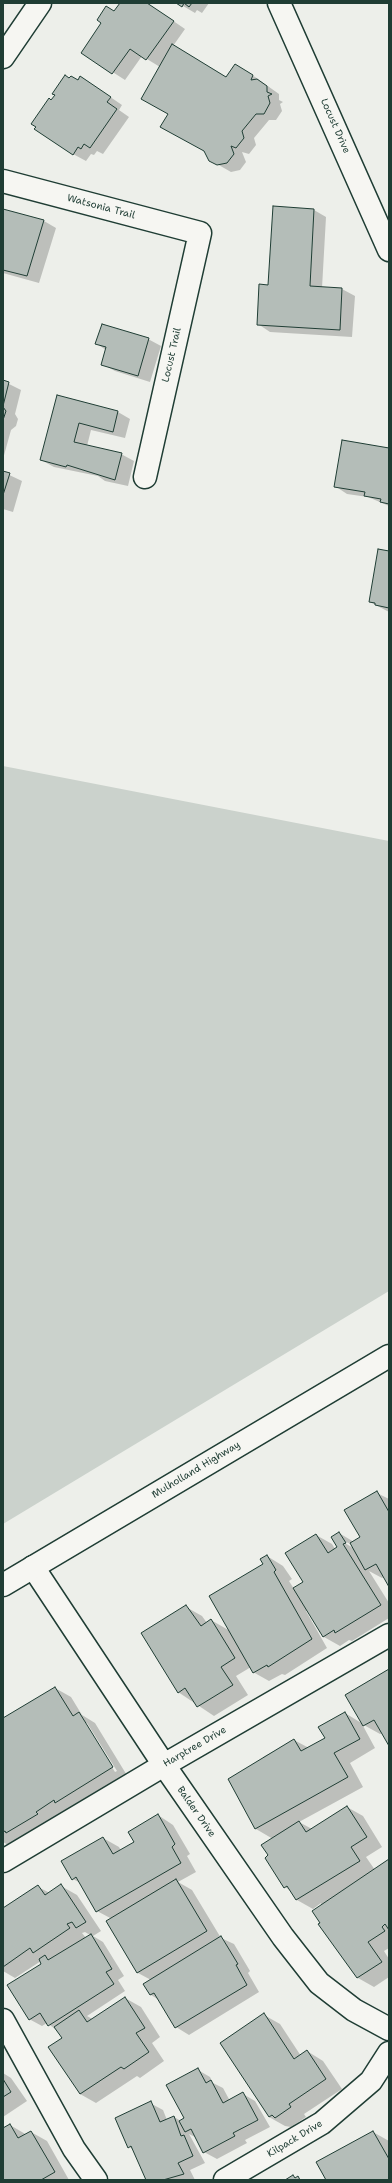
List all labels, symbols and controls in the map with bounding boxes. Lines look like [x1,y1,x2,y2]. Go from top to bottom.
street label: Locust Drive [318,97,352,155]
street label: Watsonia Trail [66,192,136,222]
street label: Locust Trail [160,327,184,383]
street label: Mulholland Highway [150,1439,242,1501]
street label: Harptree Drive [161,1724,229,1770]
street label: Balder Drive [174,1784,218,1840]
street label: Kilpack Drive [265,2118,325,2160]

